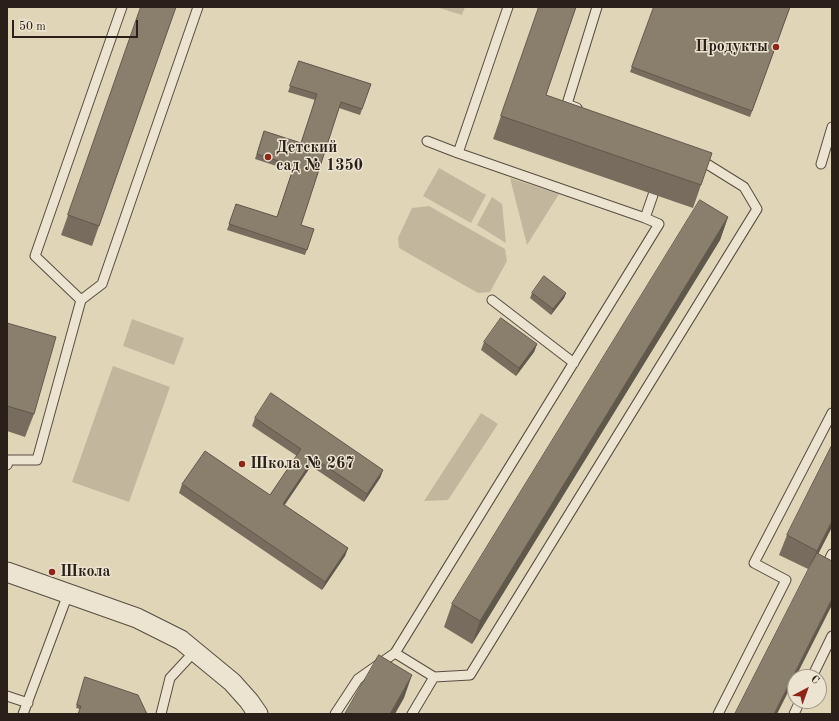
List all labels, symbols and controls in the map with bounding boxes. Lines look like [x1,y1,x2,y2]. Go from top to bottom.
scale bar [14,12,140,38]
text: 50 m [19,21,46,33]
place label: Продукты [695,37,768,57]
marker: Продукты [771,42,781,52]
place label: Детский сад № 1350 [276,138,363,176]
marker: Детский сад № 1350 [263,152,273,162]
place label: Школа № 267 [250,454,355,474]
marker: Школа № 267 [237,459,247,469]
place label: Школа [60,562,111,582]
marker: Школа [47,567,57,577]
north arrow [787,669,827,709]
text: С [808,674,821,687]

